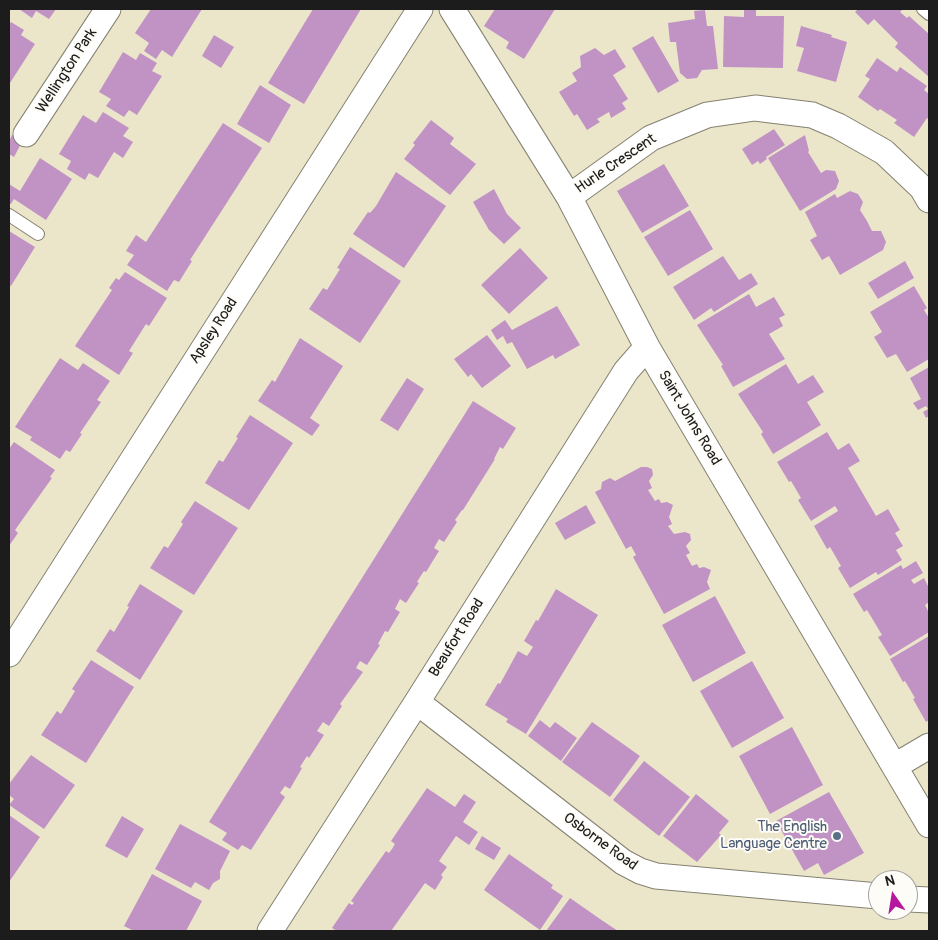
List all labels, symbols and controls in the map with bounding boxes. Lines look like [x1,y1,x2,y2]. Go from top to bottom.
street label: Wellington Park [33,25,101,117]
street label: Hurle Crescent [572,130,660,198]
street label: Apsley Road [186,295,242,367]
street label: Saint Johns Road [654,367,724,469]
street label: Beaufort Road [426,595,488,681]
street label: Osborne Road [559,809,641,875]
place label: The English Language Centre [720,818,827,853]
marker: The English Language Centre [831,830,843,842]
north arrow [868,870,918,920]
text: N [883,872,896,890]

